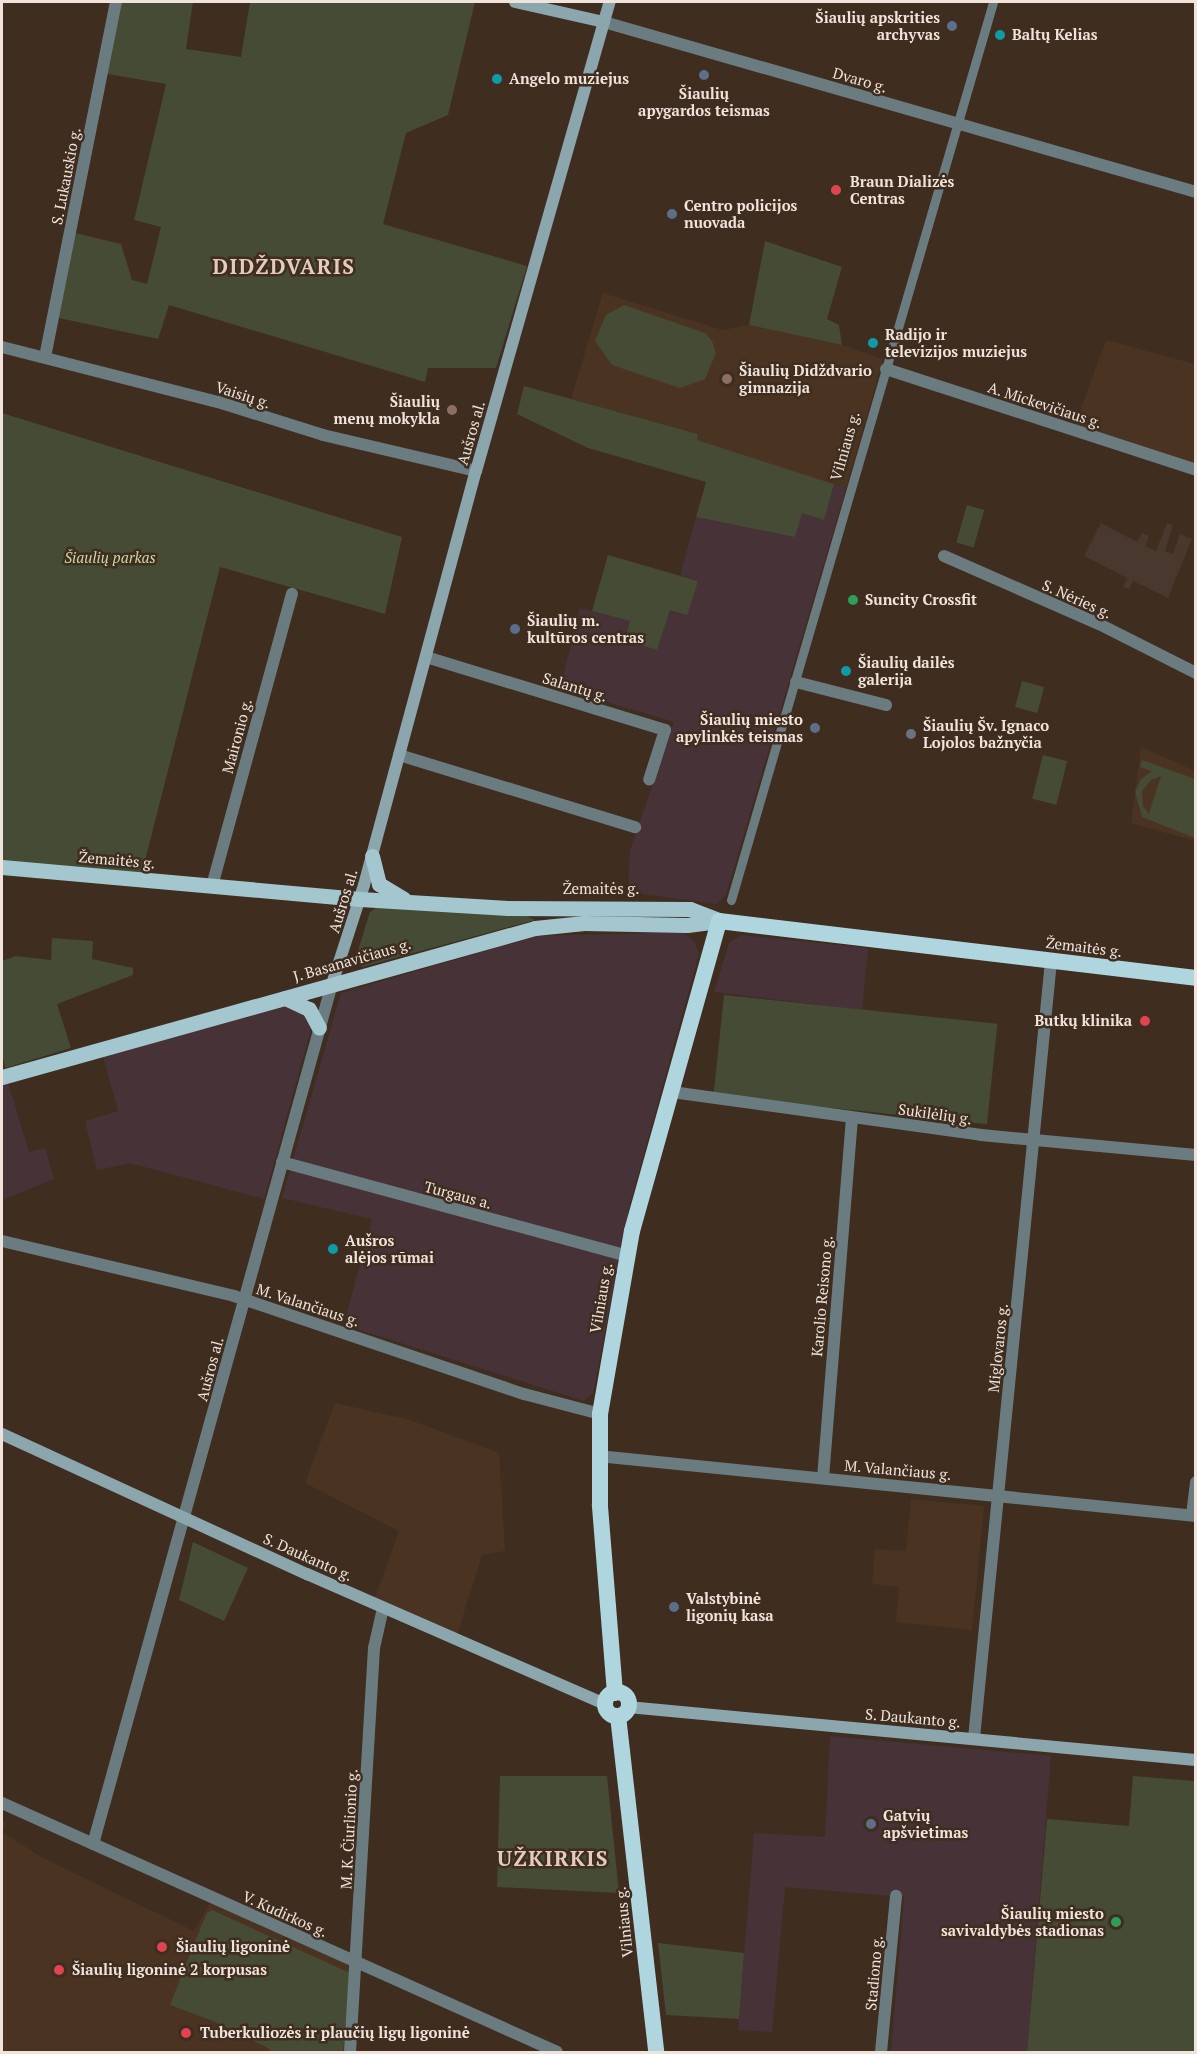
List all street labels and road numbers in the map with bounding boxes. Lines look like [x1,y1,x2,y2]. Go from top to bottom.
street label: Dvaro g. [831,64,889,96]
street label: S. Lukauskio g. [48,125,84,227]
street label: Vaisių g. [213,378,273,412]
street label: A. Mickevičiaus g. [985,378,1105,432]
street label: Aušros al. [453,399,489,467]
street label: Vilniaus g. [827,409,863,483]
street label: S. Nėries g. [1039,576,1115,622]
street label: Salantų g. [541,669,609,705]
street label: Maironio g. [218,697,256,775]
street label: Žemaitės g. [78,848,156,872]
street label: Aušros al. [325,867,361,935]
street label: Žemaitės g. [563,880,639,898]
street label: Žemaitės g. [1045,933,1123,961]
street label: J. Basanavičiaus g. [291,934,413,986]
street label: Sukilėlių g. [897,1100,973,1128]
street label: Turgaus a. [422,1177,494,1213]
street label: Karolio Reisono g. [808,1235,836,1357]
street label: Vilniaus g. [586,1261,616,1335]
street label: M. Valančiaus g. [254,1280,362,1330]
street label: Miglovaros g. [984,1303,1012,1393]
street label: Aušros al. [193,1335,227,1403]
street label: M. Valančiaus g. [843,1456,953,1484]
street label: S. Daukanto g. [260,1529,356,1585]
street label: S. Daukanto g. [864,1705,962,1731]
street label: M. K. Čiurlionio g. [337,1768,361,1890]
street label: Vilniaus g. [611,1886,637,1958]
street label: V. Kudirkos g. [239,1887,331,1941]
street label: Stadiono g. [862,1935,886,2011]

